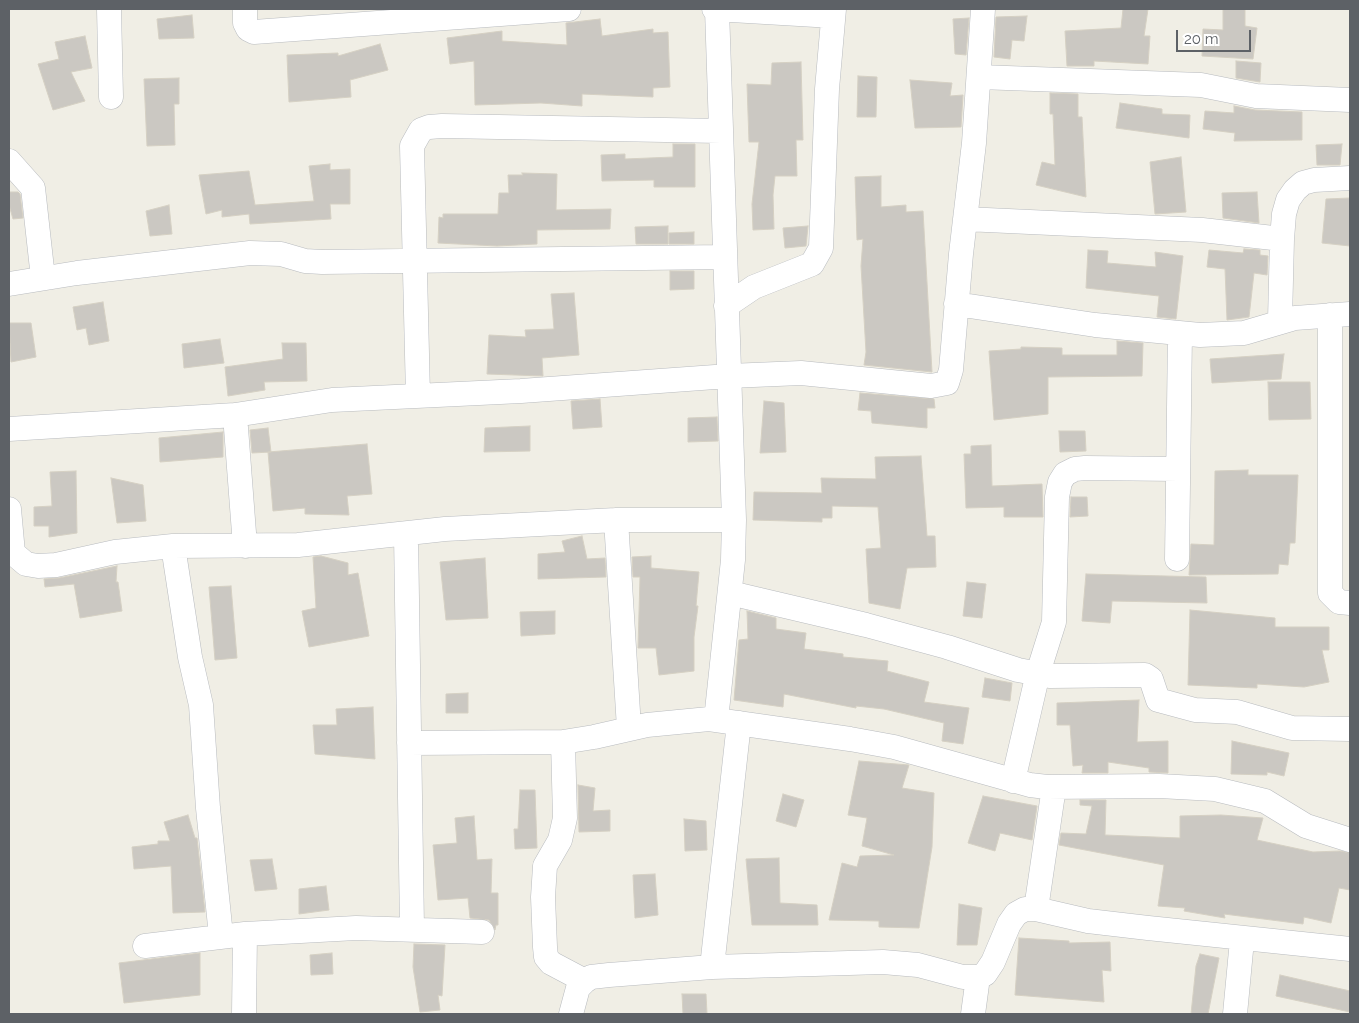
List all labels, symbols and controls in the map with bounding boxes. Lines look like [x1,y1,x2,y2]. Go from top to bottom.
scale bar [1179,20,1254,52]
text: 20 m [1184,30,1219,48]

